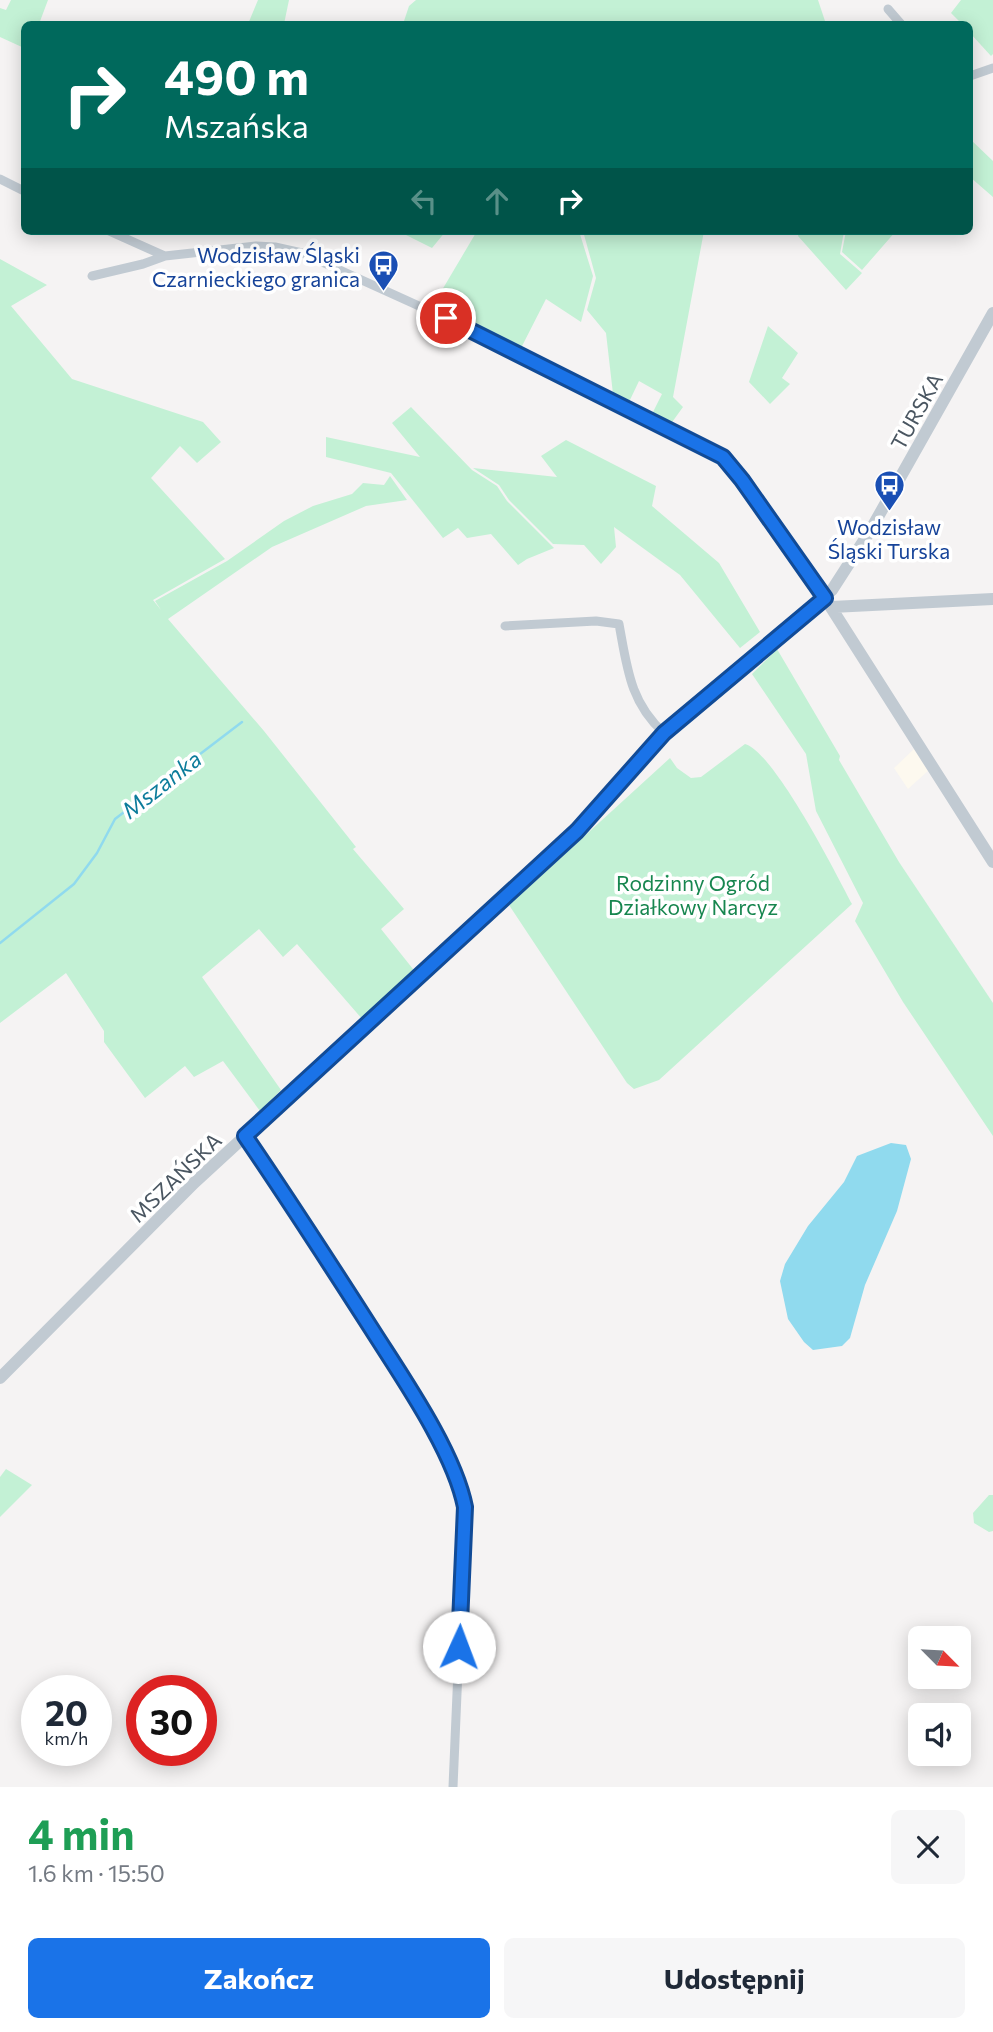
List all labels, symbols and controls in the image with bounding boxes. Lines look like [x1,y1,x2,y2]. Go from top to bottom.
text: 490 m [164,45,309,105]
icon: right [49,49,140,140]
text: Mszańska [164,105,309,145]
icon: left [405,182,443,220]
icon: ahead [478,182,516,220]
icon: right [551,182,589,220]
place label: Wodzisław Śląski Czarnieckiego granica [152,242,360,291]
bus stop icon: Wodzisław Śląski Czarnieckiego granica [366,249,400,293]
pin [416,288,476,348]
icon: arrive [427,299,465,337]
street label: TURSKA [885,368,947,454]
bus stop icon: Wodzisław Śląski Turska [872,469,906,513]
place label: Wodzisław Śląski Turska [828,514,950,563]
water label: Mszanka [116,744,206,824]
park label: Rodzinny Ogród Działkowy Narcyz [608,870,778,919]
street label: MSZAŃSKA [124,1127,226,1227]
position arrow [422,1610,496,1684]
north arrow [908,1626,971,1689]
map controls [908,1626,971,1766]
speed limit sign: 30 [126,1675,217,1766]
text: 20 [45,1690,88,1733]
button: sound [908,1703,971,1766]
text: km/h [45,1727,88,1749]
text: 4 min [28,1807,134,1859]
button: close [891,1810,965,1884]
text: 1.6 km · 15:50 [28,1859,165,1887]
button: Zakończ [28,1938,490,2018]
button: Udostępnij [504,1938,965,2018]

